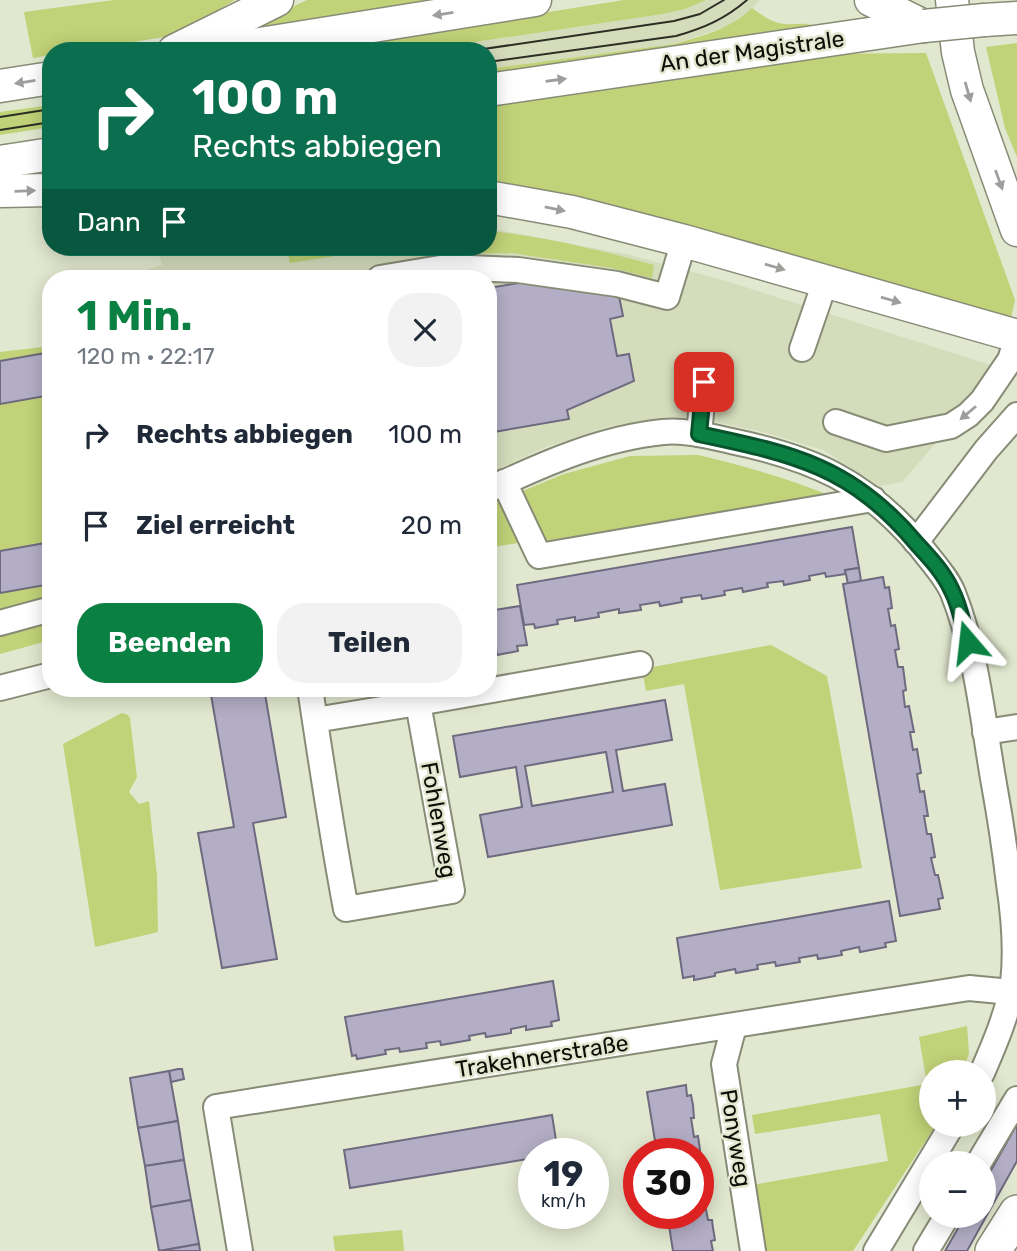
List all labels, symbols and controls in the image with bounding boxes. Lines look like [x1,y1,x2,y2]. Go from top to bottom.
one-way arrow [432,9,454,20]
street label: An der Magistrale [658,24,846,78]
text: 100 m [192,68,338,126]
icon: right [77,70,168,161]
one-way arrow [545,74,567,85]
one-way arrow [14,77,36,88]
one-way arrow [964,82,974,103]
text: Rechts abbiegen [192,127,442,165]
one-way arrow [993,170,1004,191]
one-way arrow [15,186,37,197]
icon: arrive [155,203,193,241]
one-way arrow [544,204,566,215]
text: Dann [77,207,141,238]
one-way arrow [765,263,786,273]
text: 1 Min. [77,291,193,341]
button: close [388,293,462,367]
one-way arrow [881,296,902,306]
text: 120 m · 22:17 [77,342,214,370]
pin [674,352,734,412]
icon: arrive [685,363,723,401]
one-way arrow [960,405,977,420]
icon: right [77,416,115,454]
text: Rechts abbiegen [136,419,353,450]
text: 100 m [388,419,462,450]
icon: arrive [77,507,115,545]
text: Ziel erreicht [136,510,295,541]
text: 20 m [401,510,462,541]
button: Beenden [77,603,263,683]
button: Teilen [277,603,462,683]
position arrow [931,605,1005,679]
street label: Fohlenweg [415,760,463,880]
street label: Trakehnerstraße [453,1028,631,1084]
map controls [919,1060,996,1228]
button: + [919,1060,996,1137]
street label: Ponyweg [714,1087,758,1189]
speed limit sign: 30 [623,1138,714,1229]
button: − [919,1151,996,1228]
text: 19 [544,1153,583,1195]
text: km/h [541,1190,586,1212]

